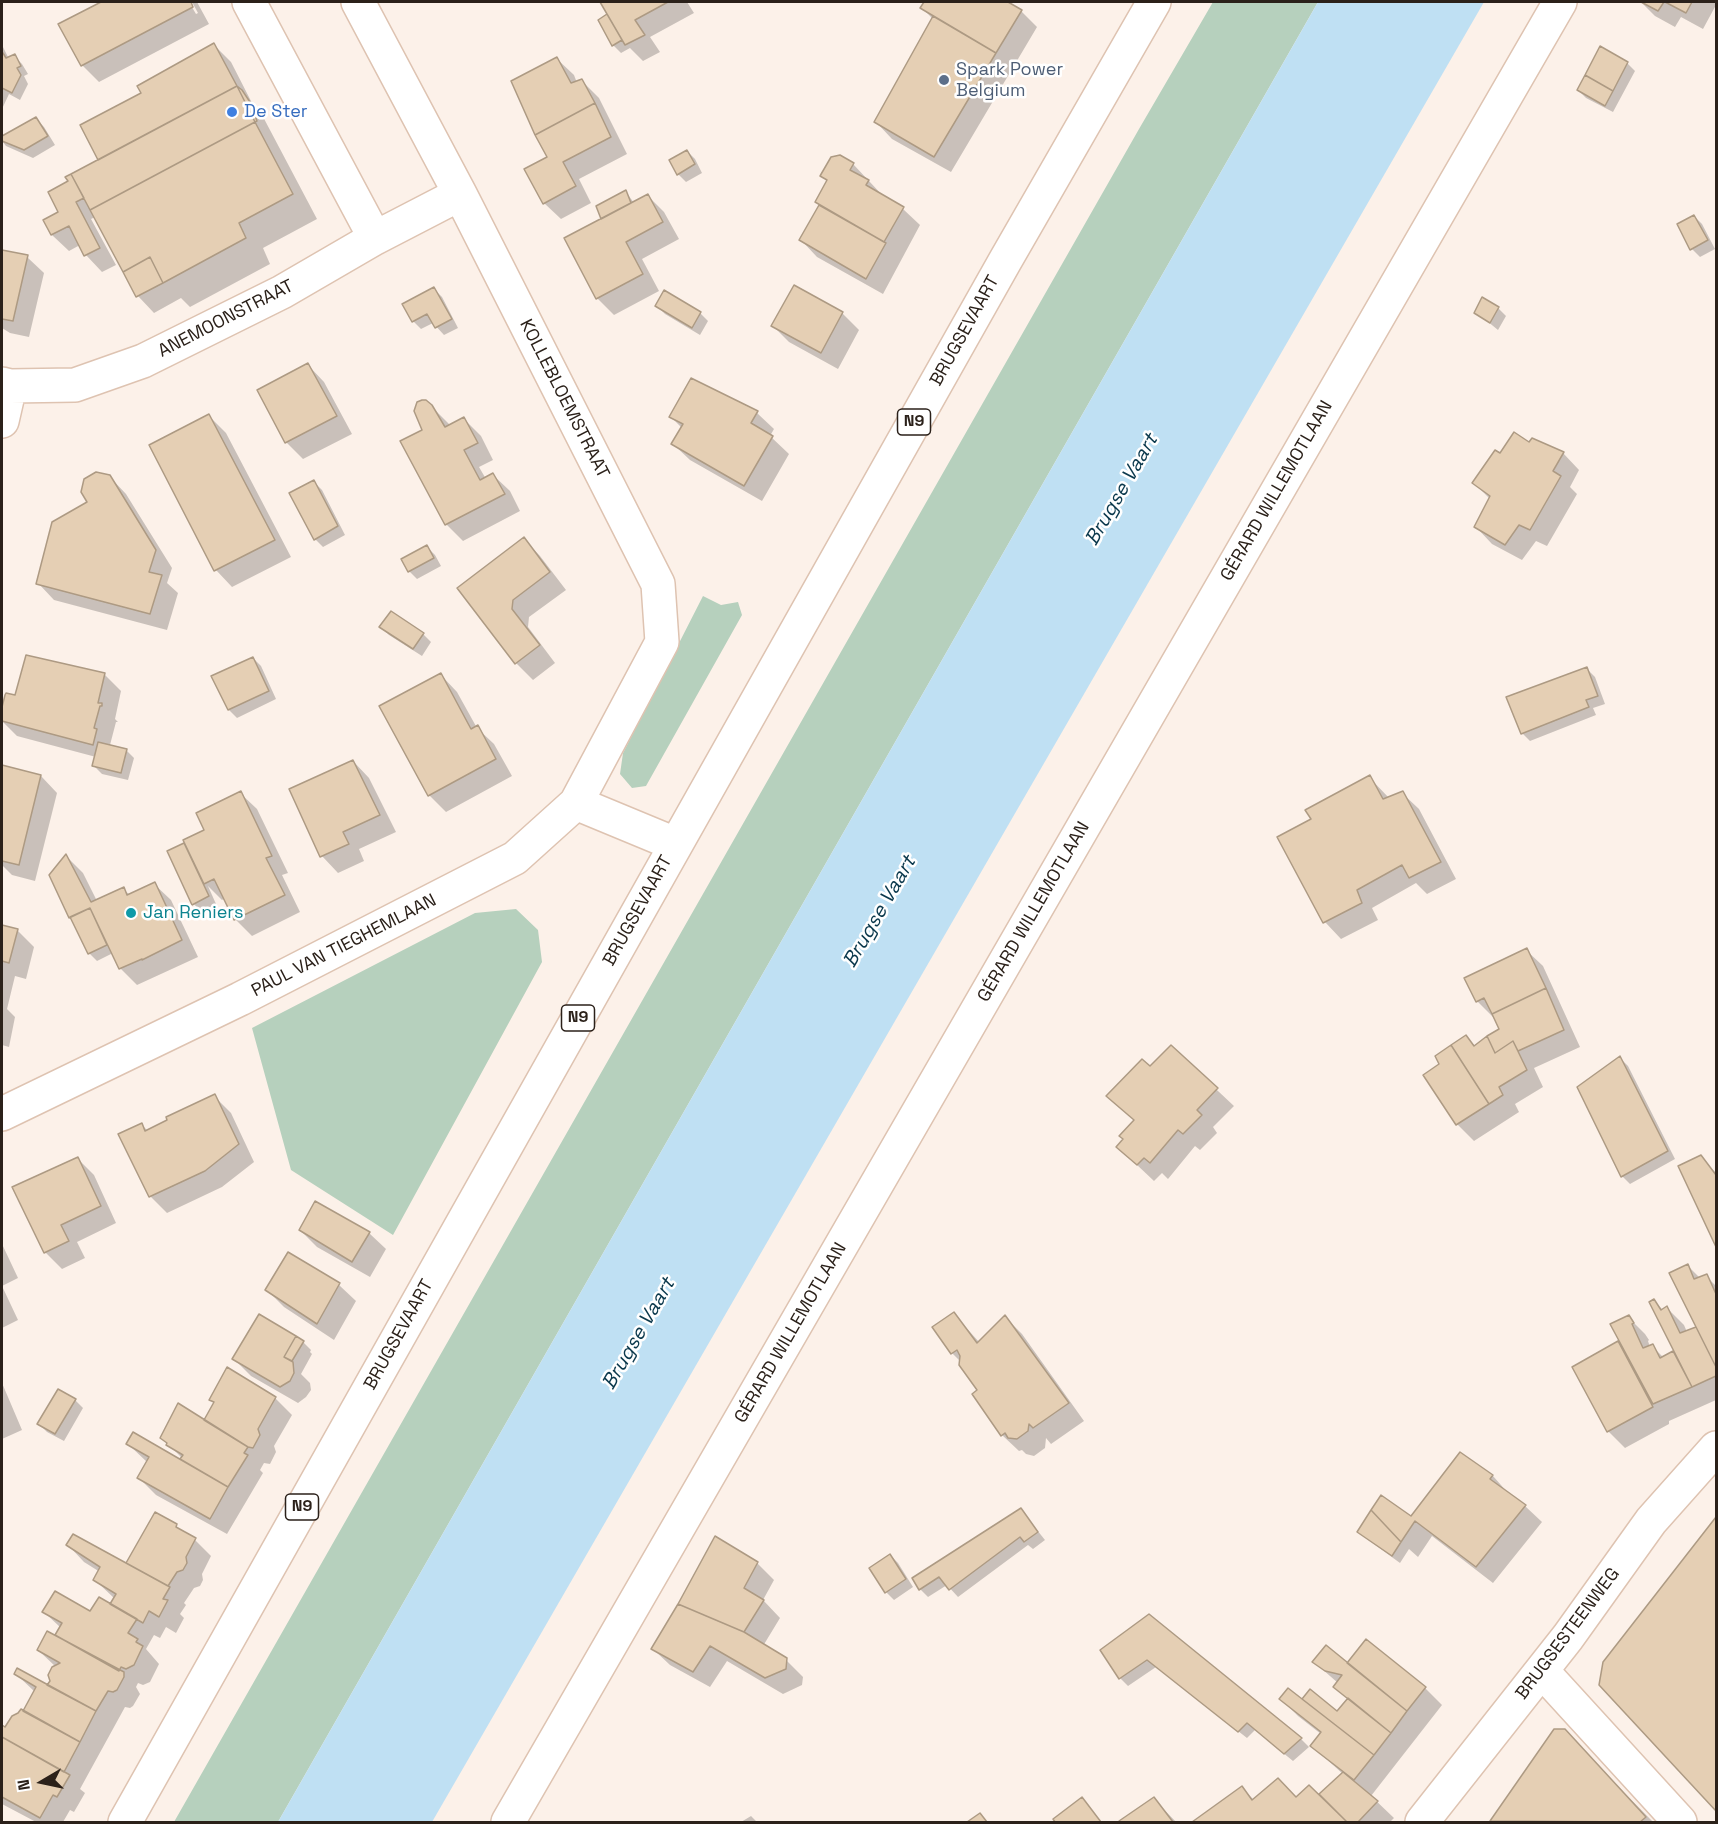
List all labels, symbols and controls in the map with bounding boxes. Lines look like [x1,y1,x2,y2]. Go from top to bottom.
place label: Spark Power Belgium [956,59,1063,101]
marker: Spark Power Belgium [937,73,951,87]
place label: De Ster [244,101,308,123]
marker: De Ster [225,105,239,119]
street label: BRUGSEVAART [926,272,1004,390]
street label: ANEMOONSTRAAT [155,275,297,363]
street label: KOLLEBLOEMSTRAAT [514,316,614,482]
street label: GÉRARD WILLEMOTLAAN [1216,397,1338,585]
road number: N9 [898,409,930,435]
water label: Brugse Vaart [1080,430,1164,550]
street label: GÉRARD WILLEMOTLAAN [973,818,1095,1006]
street label: BRUGSEVAART [599,852,677,970]
water label: Brugse Vaart [838,852,922,972]
street label: PAUL VAN TIEGHEMLAAN [248,890,440,1002]
place label: Jan Reniers [143,902,243,924]
marker: Jan Reniers [124,906,138,920]
road number: N9 [562,1005,594,1031]
street label: GÉRARD WILLEMOTLAAN [730,1239,852,1427]
water label: Brugse Vaart [597,1274,681,1394]
street label: BRUGSEVAART [360,1276,438,1394]
road number: N9 [286,1494,318,1520]
street label: BRUGSESTEENWEG [1511,1564,1625,1704]
north arrow [12,1752,72,1812]
text: N [13,1778,35,1792]

